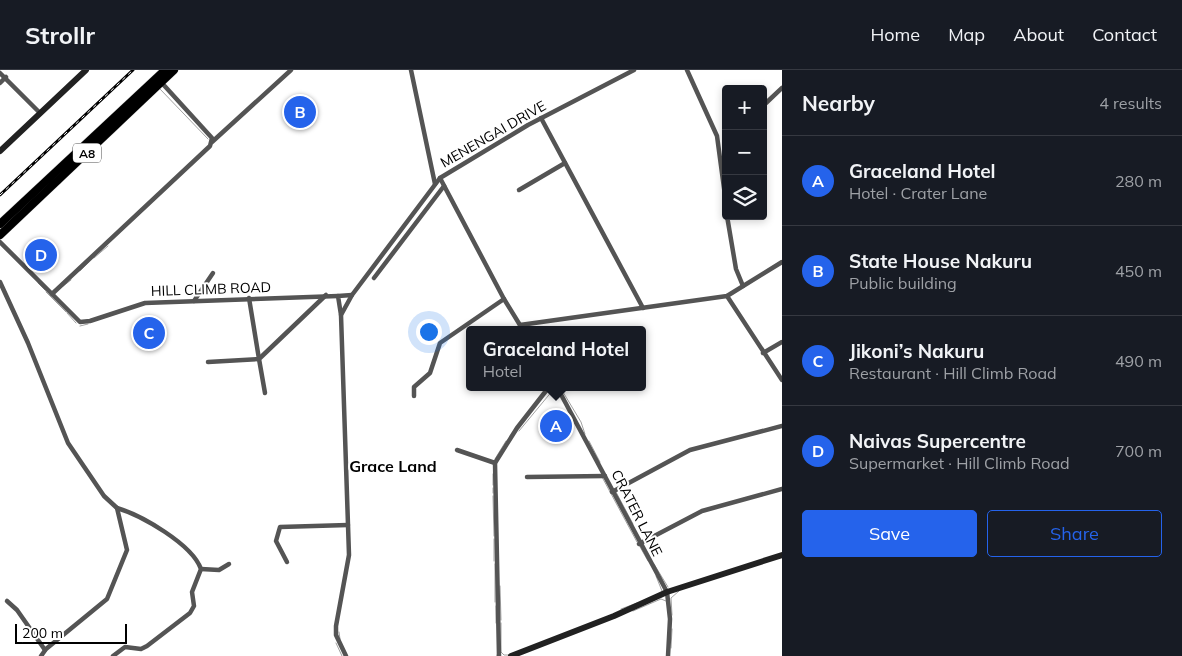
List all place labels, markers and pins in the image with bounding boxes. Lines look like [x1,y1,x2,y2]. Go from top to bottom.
pin: B [284,93,316,131]
pin: D [25,236,57,274]
pin: C [133,314,165,352]
pin: A [540,407,572,445]

